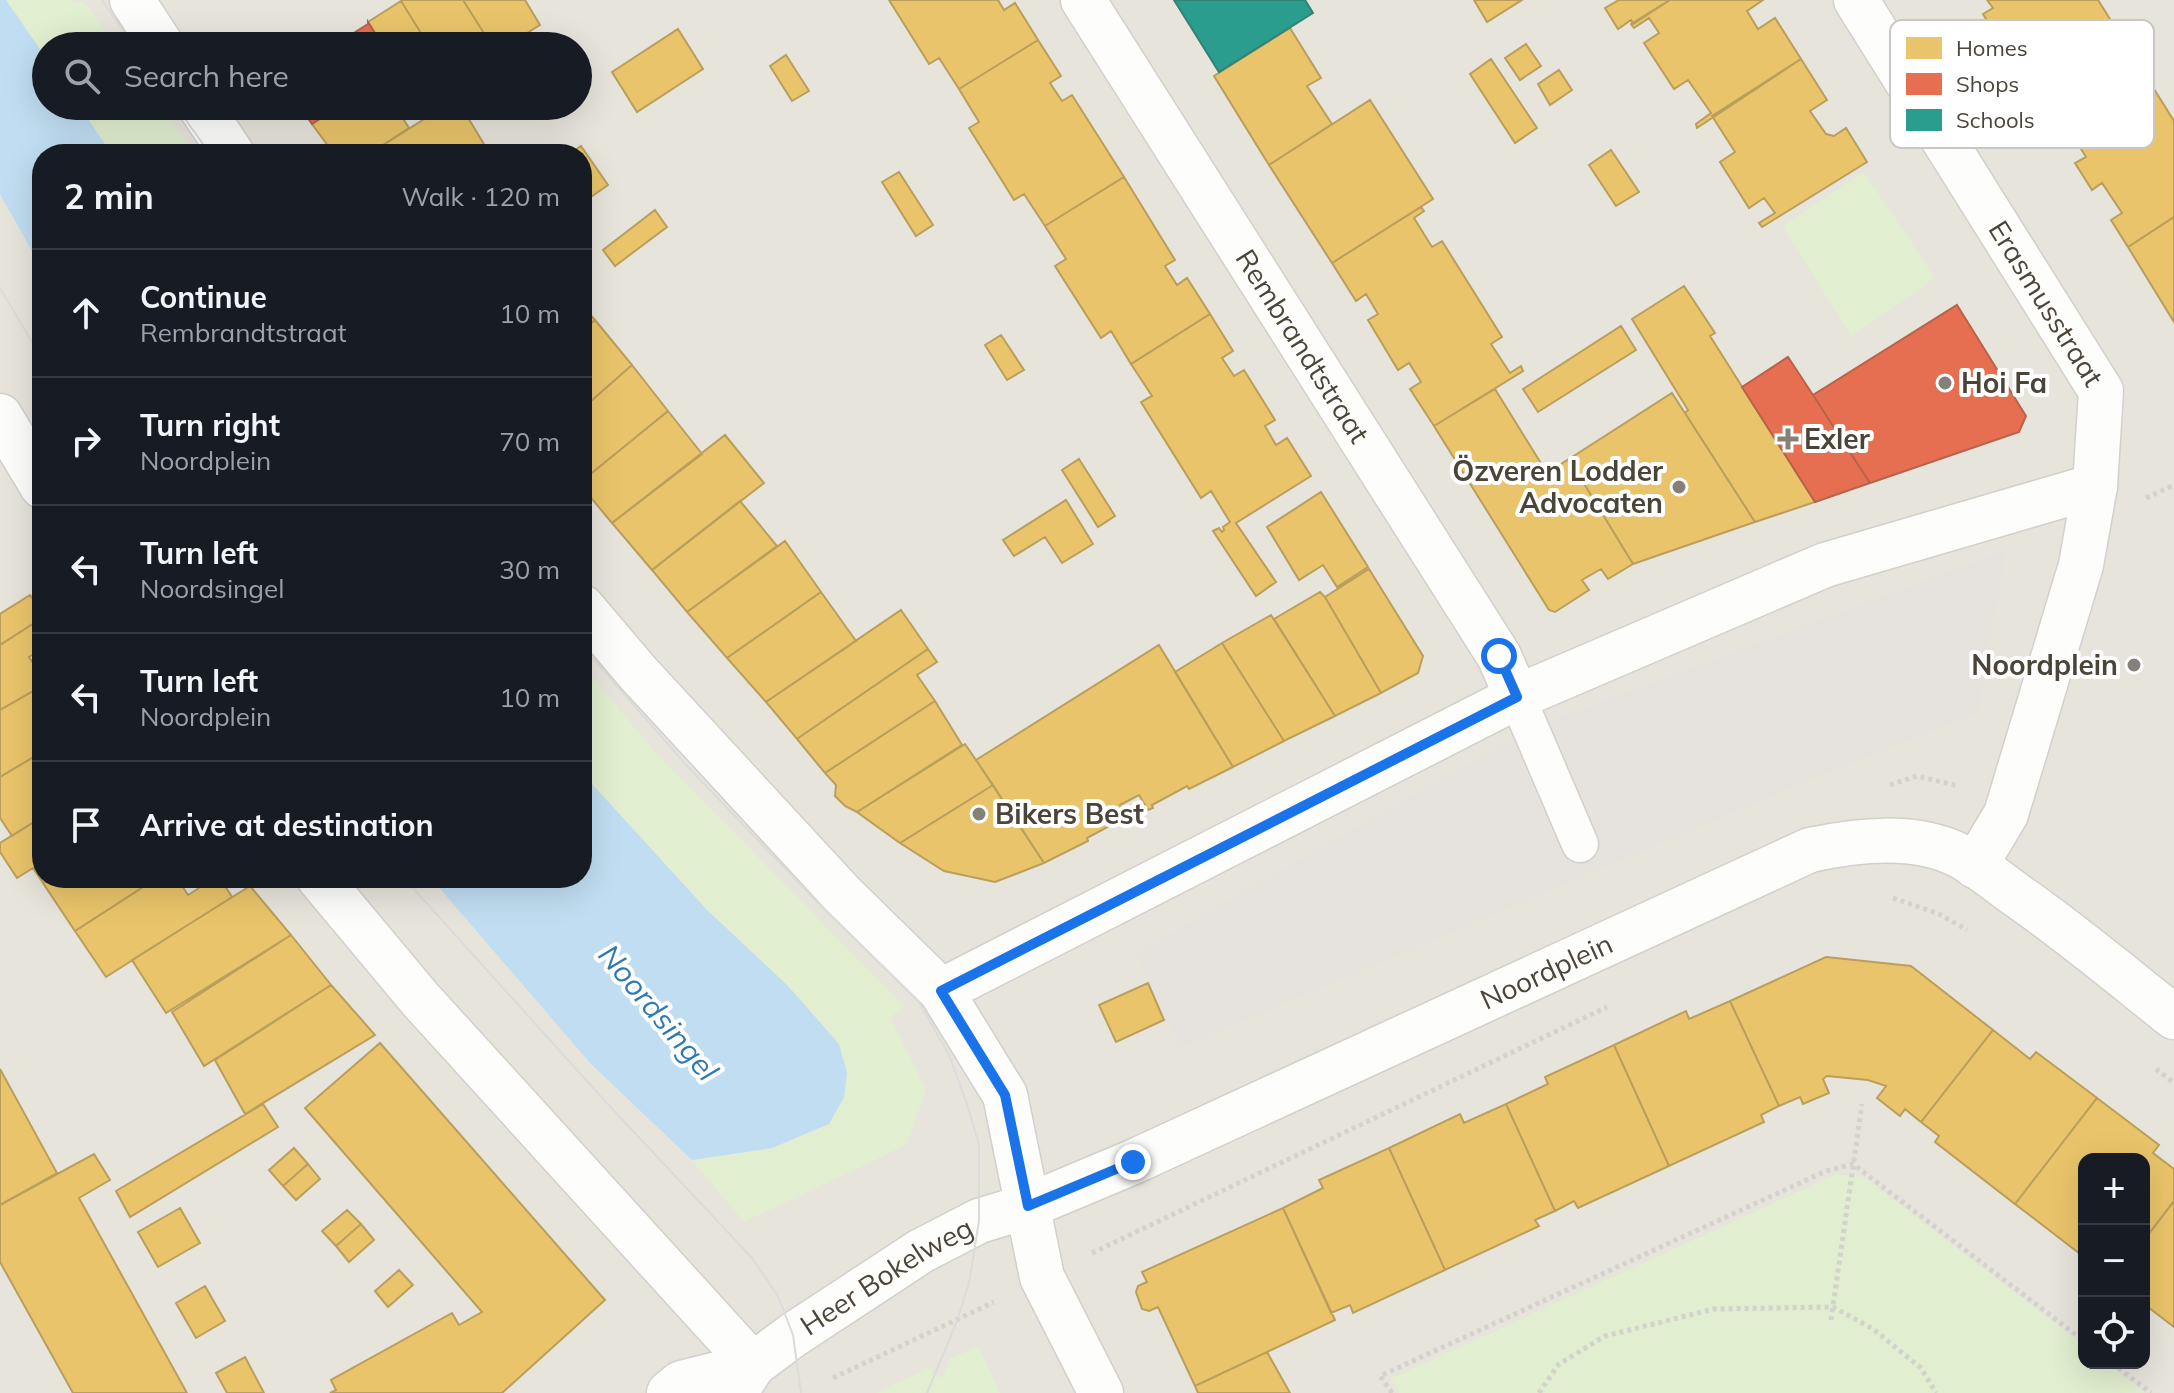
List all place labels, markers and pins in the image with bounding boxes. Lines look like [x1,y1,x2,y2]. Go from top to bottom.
place label: Hoi Fa [1961,365,2047,400]
marker: Hoi Fa [1936,374,1954,392]
place label: Exler [1804,421,1870,456]
marker: Exler [1779,430,1797,448]
place label: Özveren Lodder Advocaten [1452,453,1663,520]
marker: Özveren Lodder Advocaten [1670,478,1688,496]
place label: Noordplein [1971,647,2118,682]
marker: Noordplein [2125,656,2143,674]
place label: Bikers Best [995,796,1144,831]
marker: Bikers Best [970,805,988,823]

